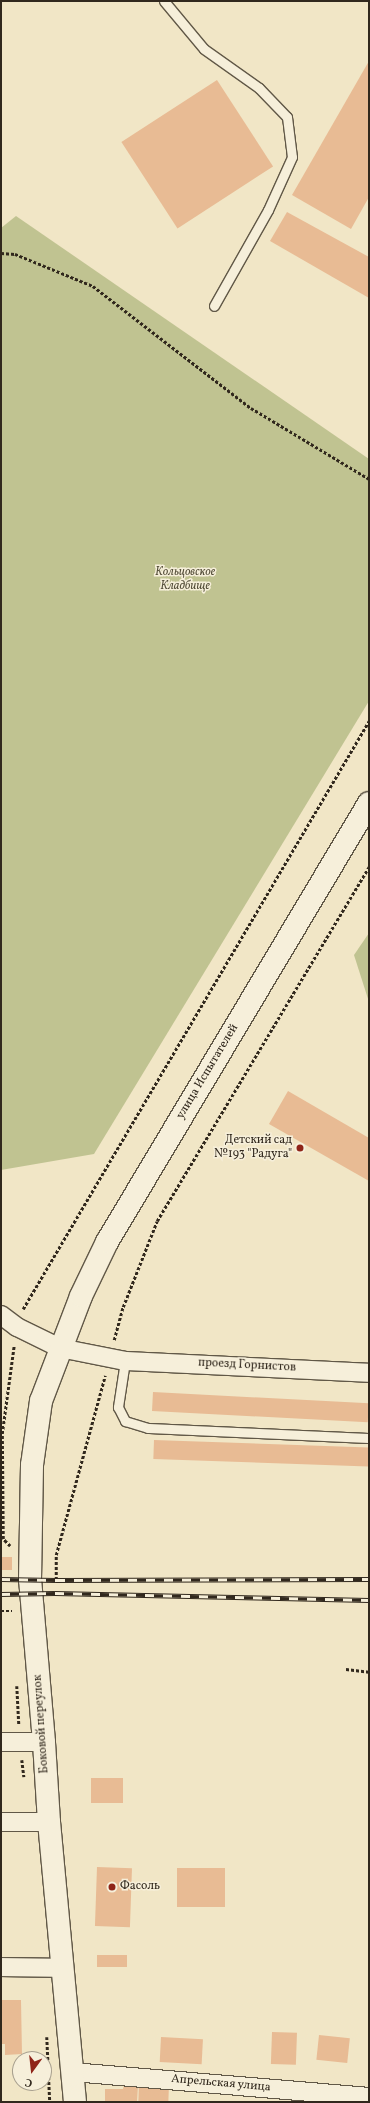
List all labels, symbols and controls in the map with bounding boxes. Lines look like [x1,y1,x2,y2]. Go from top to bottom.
park label: Кольцовское Кладбище [155,566,215,594]
street label: улица Испытателей [174,1022,242,1122]
place label: Детский сад №193 "Радуга" [214,1134,292,1162]
marker: Детский сад №193 "Радуга" [295,1143,305,1153]
street label: проезд Горнистов [198,1356,296,1376]
street label: Боковой переулок [31,1674,53,1774]
place label: Фасоль [120,1880,160,1894]
marker: Фасоль [107,1882,117,1892]
north arrow [12,2051,52,2091]
street label: Апрельская улица [170,2072,272,2096]
text: С [24,2074,34,2090]

